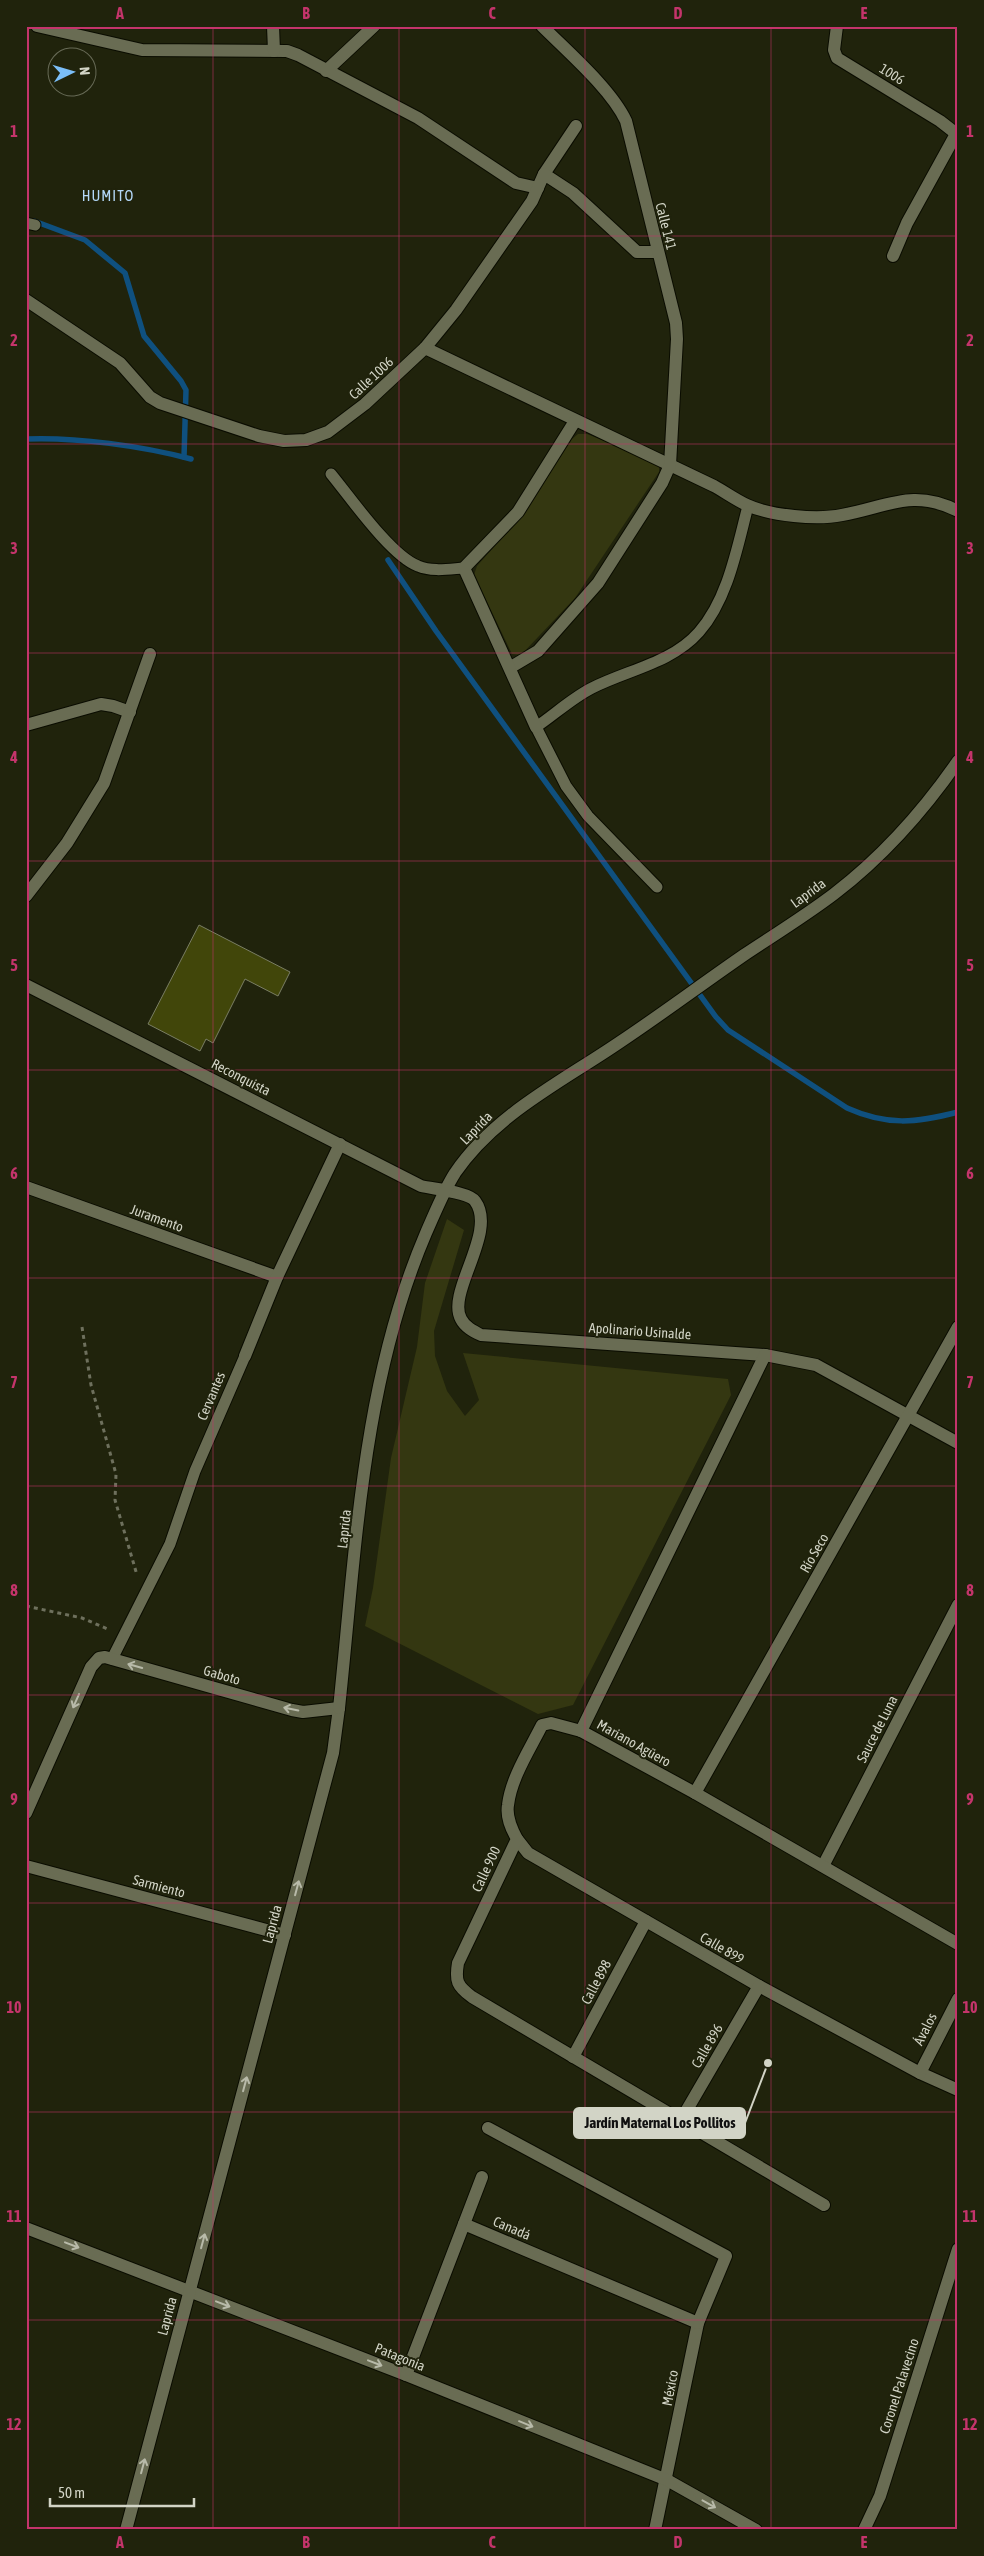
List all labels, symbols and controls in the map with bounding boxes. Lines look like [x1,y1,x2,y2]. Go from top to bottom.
text: A [115,4,124,22]
text: B [302,4,310,22]
text: C [488,4,496,22]
text: D [674,4,683,22]
text: E [861,4,868,22]
north arrow [48,48,98,98]
street label: 1006 [877,60,908,88]
text: N [77,66,93,76]
text: 1 [10,122,18,140]
text: 1 [966,122,974,140]
district label: HUMITO [82,187,134,204]
street label: Calle 141 [652,201,680,251]
text: 2 [10,331,18,349]
text: 2 [966,331,974,349]
street label: Calle 1006 [346,353,397,402]
text: 3 [10,539,18,557]
text: 3 [966,539,974,557]
text: 4 [9,748,18,766]
text: 4 [965,748,974,766]
street label: Laprida [787,875,829,911]
text: 5 [10,956,18,974]
text: 5 [966,956,974,974]
street label: Reconquista [209,1055,273,1099]
street label: Laprida [457,1108,495,1148]
text: 6 [10,1164,18,1182]
text: 6 [966,1164,974,1182]
street label: Juramento [128,1201,186,1235]
street label: Apolinario Usinalde [588,1319,692,1343]
street label: Cervantes [194,1369,228,1423]
text: 7 [10,1373,18,1391]
text: 7 [966,1373,974,1391]
street label: Laprida [334,1509,354,1549]
street label: Río Seco [796,1531,832,1575]
text: 8 [10,1581,18,1599]
text: 8 [966,1581,974,1599]
one-way arrow [127,1660,143,1670]
street label: Gaboto [202,1662,242,1688]
one-way arrow [71,1693,81,1708]
street label: Sauce de Luna [853,1693,901,1765]
one-way arrow [283,1704,299,1714]
street label: Mariano Agüero [594,1716,674,1770]
text: 9 [10,1790,18,1808]
text: 9 [966,1790,974,1808]
street label: Calle 900 [469,1843,504,1894]
street label: Sarmiento [131,1871,187,1901]
one-way arrow [293,1880,302,1896]
street label: Laprida [259,1903,285,1945]
street label: Calle 899 [697,1929,747,1967]
street label: Calle 898 [578,1957,615,2007]
text: 10 [6,1998,22,2016]
text: 10 [962,1998,978,2016]
street label: Ávalos [910,2010,940,2048]
street label: Calle 896 [688,2021,726,2071]
one-way arrow [240,2077,250,2093]
callout: Jardín Maternal Los Pollitos [574,2108,745,2138]
text: Jardín Maternal Los Pollitos [583,2114,736,2131]
text: 11 [6,2207,22,2225]
text: 11 [962,2207,978,2225]
street label: Canadá [491,2213,533,2243]
one-way arrow [198,2234,208,2250]
one-way arrow [64,2241,79,2251]
street label: Laprida [154,2295,180,2337]
one-way arrow [215,2300,230,2309]
street label: Coronel Palavecino [876,2336,922,2436]
street label: Patagonia [373,2340,427,2374]
one-way arrow [366,2359,382,2368]
street label: México [659,2369,681,2407]
text: 12 [6,2415,22,2433]
text: 12 [962,2415,978,2433]
one-way arrow [518,2420,533,2429]
one-way arrow [138,2458,148,2474]
scale bar [50,2476,194,2508]
text: 50 m [58,2484,85,2501]
one-way arrow [702,2499,717,2509]
text: A [115,2533,124,2551]
text: B [302,2533,310,2551]
text: C [488,2533,496,2551]
text: D [674,2533,683,2551]
text: E [861,2533,868,2551]

